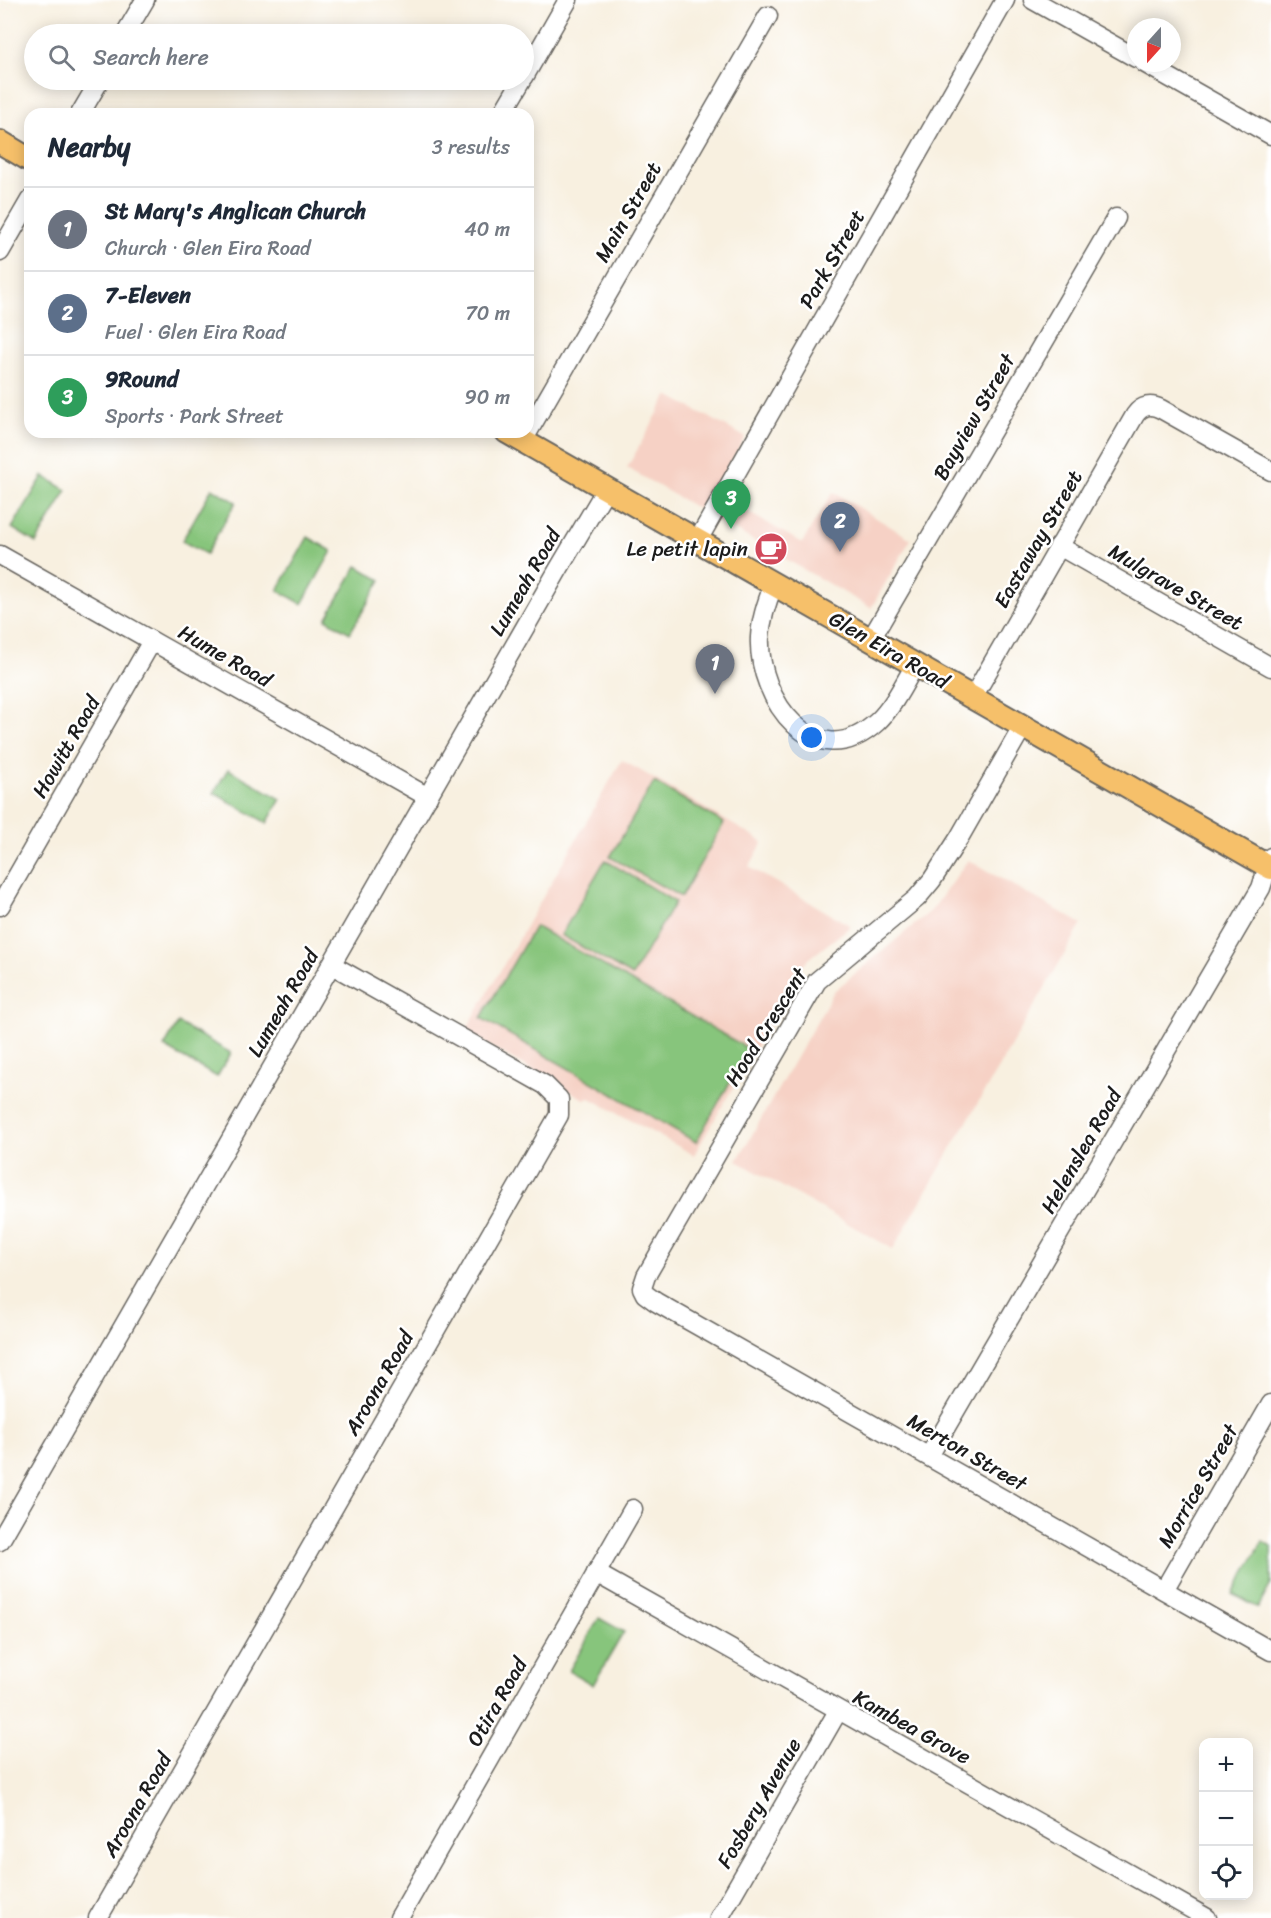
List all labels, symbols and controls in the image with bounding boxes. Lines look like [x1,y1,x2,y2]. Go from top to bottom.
north arrow [1127,18,1181,72]
search box [24,24,534,90]
text: Search here [93,38,209,77]
icon: search [45,41,78,74]
text: Nearby [48,124,130,170]
text: 3 results [432,130,510,165]
street label: Main Street [584,154,672,270]
text: St Mary's Anglican Church [105,192,366,231]
street label: Park Street [788,202,876,316]
text: 1 [63,212,72,247]
text: 40 m [464,212,510,247]
text: Church · Glen Eira Road [105,231,310,266]
text: 7-Eleven [105,276,191,315]
text: 2 [62,296,73,331]
text: 70 m [465,296,510,331]
text: Fuel · Glen Eira Road [105,315,286,350]
street label: Bayview Street [922,345,1027,488]
text: 9Round [105,360,178,399]
text: 3 [62,380,73,415]
text: 90 m [465,380,510,415]
text: Sports · Park Street [105,399,284,434]
street label: Eastaway Street [983,462,1093,616]
pin: 3 [712,480,750,529]
pin: 2 [820,502,860,552]
street label: Lumeah Road [479,519,572,643]
place label: Le petit lapin [626,530,748,568]
cafe icon: Le petit lapin [753,531,789,567]
street label: Mulgrave Street [1101,533,1251,641]
street label: Glen Eira Road [822,600,958,701]
street label: Hume Road [171,614,281,699]
pin: 1 [696,644,734,694]
street label: Howitt Road [21,687,112,806]
your location [797,723,826,752]
street label: Lumeah Road [237,940,330,1064]
street label: Hood Crescent [714,959,818,1094]
street label: Helenslea Road [1030,1079,1133,1221]
street label: Aroona Road [333,1322,425,1444]
street label: Merton Street [900,1402,1036,1503]
street label: Morrice Street [1147,1415,1250,1555]
street label: Otira Road [456,1648,539,1754]
street label: Kambea Grove [846,1679,978,1775]
street label: Fosbery Avenue [706,1730,812,1876]
map controls [1199,1738,1253,1900]
button: + [1199,1738,1253,1792]
street label: Aroona Road [91,1744,183,1866]
button: − [1199,1792,1253,1846]
button: locate [1199,1846,1253,1900]

